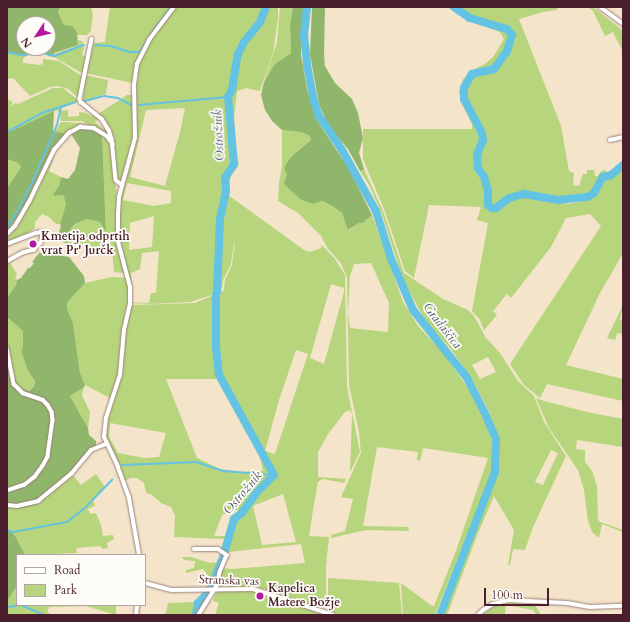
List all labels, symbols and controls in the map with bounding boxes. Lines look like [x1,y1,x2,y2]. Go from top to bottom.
north arrow [16,16,56,56]
text: N [18,34,35,51]
water label: Ostrožnik [210,109,228,161]
place label: Kmetija odprtih vrat Pr' Jurčk [41,230,130,258]
marker: Kmetija odprtih vrat Pr' Jurčk [28,239,38,249]
water label: Gradaščica [419,300,465,352]
water label: Ostrožnik [220,468,266,518]
legend [16,554,146,606]
text: Road [54,562,80,578]
street label: Stranska vas [199,573,259,589]
scale bar [486,580,551,606]
text: Park [54,582,77,598]
place label: Kapelica Matere Božje [268,582,340,610]
text: 100 m [491,587,523,603]
marker: Kapelica Matere Božje [255,591,265,601]

